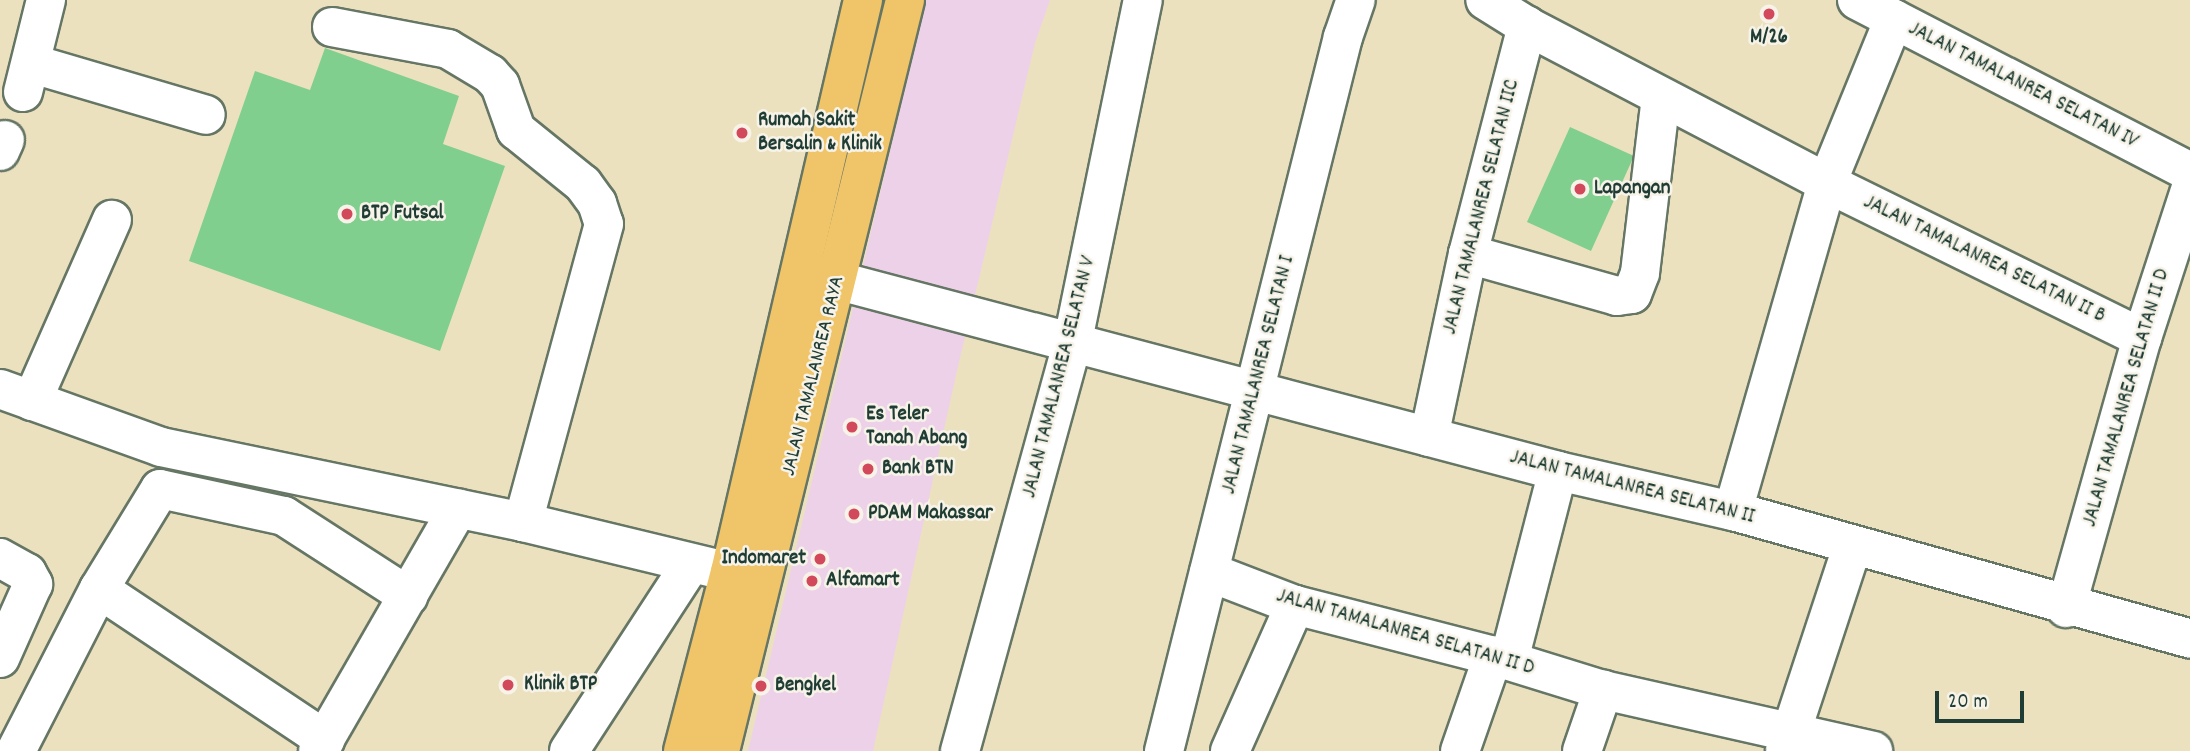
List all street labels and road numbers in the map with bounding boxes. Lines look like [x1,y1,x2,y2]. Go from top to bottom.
street label: JALAN TAMALANREA SELATAN IV [1904,17,2142,155]
street label: JALAN TAMALANREA SELATAN IIC [1438,77,1526,337]
street label: JALAN TAMALANREA SELATAN II B [1859,190,2109,330]
street label: JALAN TAMALANREA SELATAN V [1018,253,1102,501]
street label: JALAN TAMALANREA SELATAN I [1217,253,1301,497]
street label: JALAN TAMALANREA SELATAN II D [2078,266,2176,530]
street label: JALAN TAMALANREA RAYA [777,273,851,479]
street label: JALAN TAMALANREA SELATAN II [1507,445,1757,531]
street label: JALAN TAMALANREA SELATAN II D [1273,584,1537,682]

